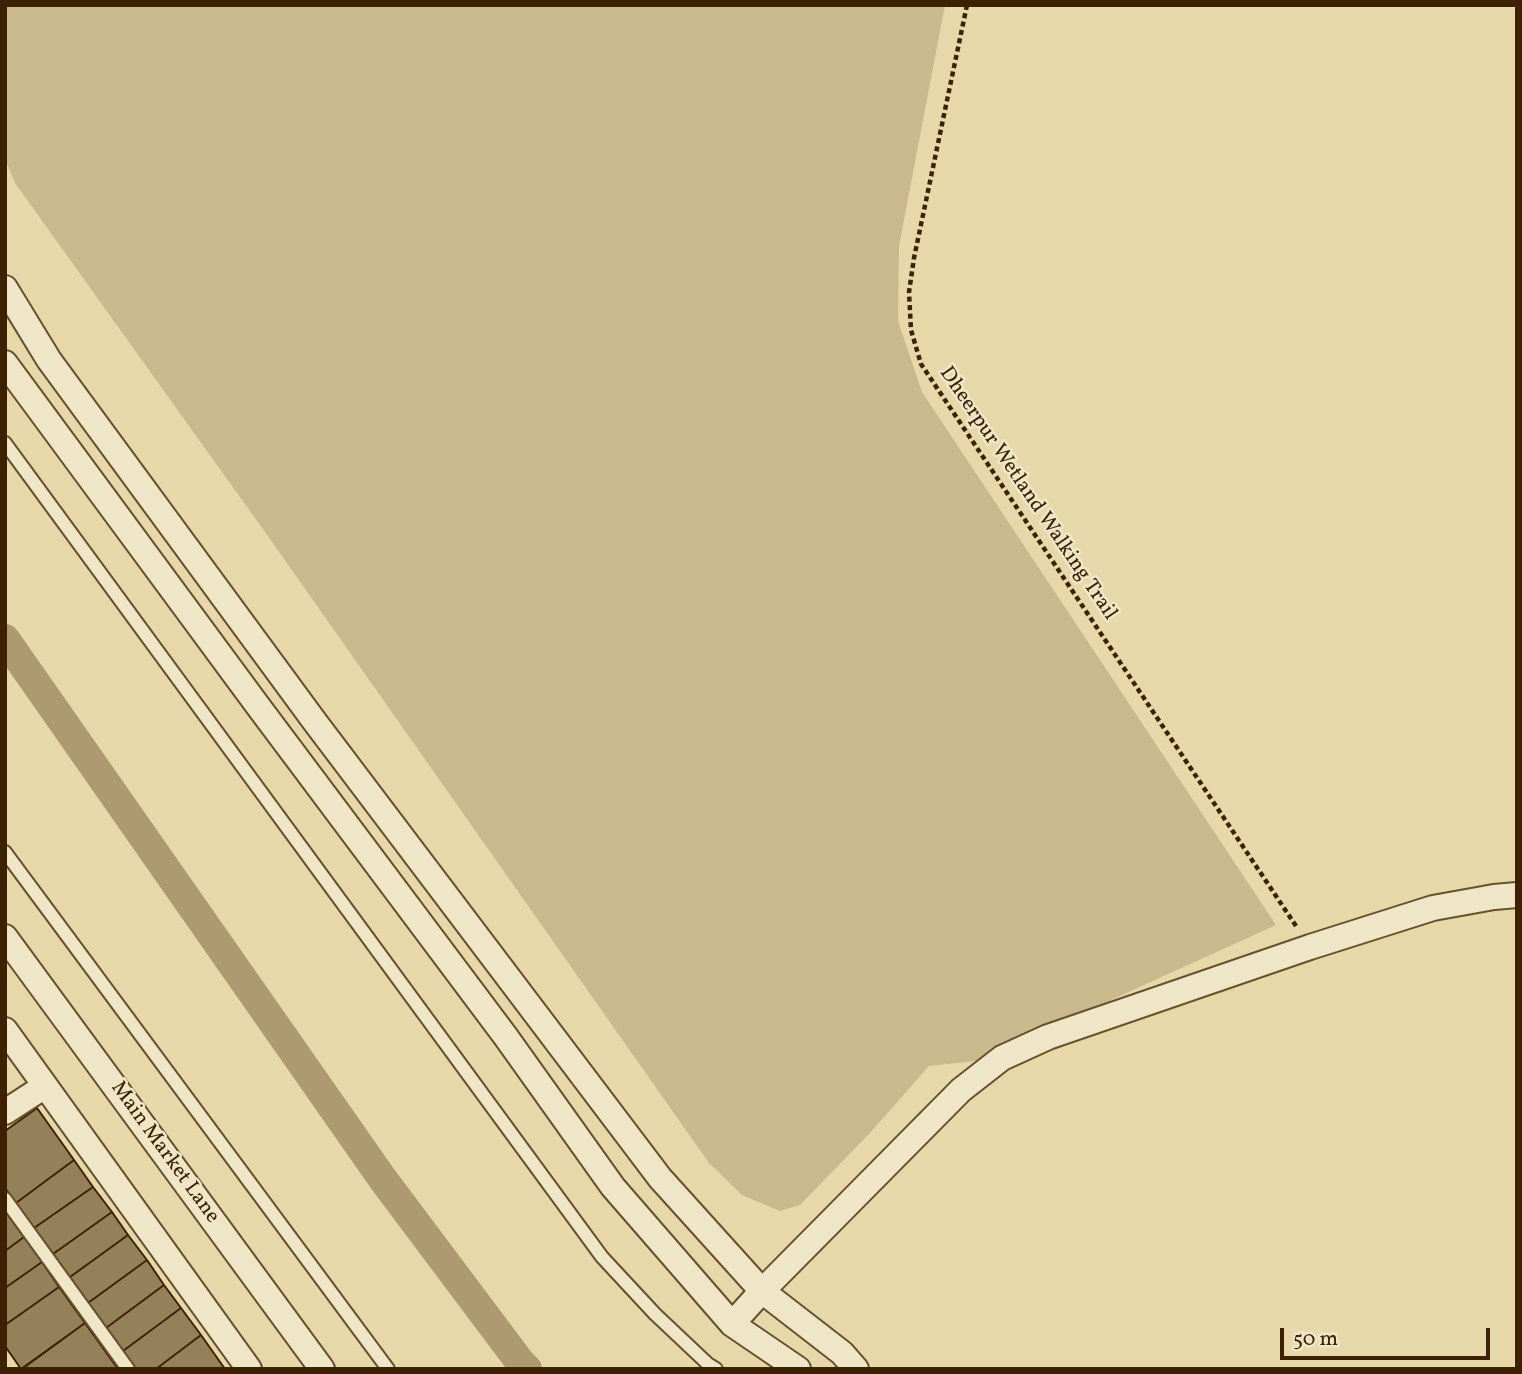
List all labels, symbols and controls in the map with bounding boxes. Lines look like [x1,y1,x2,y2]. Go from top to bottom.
street label: Dheerpur Wetland Walking Trail [933,362,1121,626]
street label: Main Market Lane [104,1077,224,1229]
scale bar [1284,1314,1494,1358]
text: 50 m [1293,1325,1338,1354]

